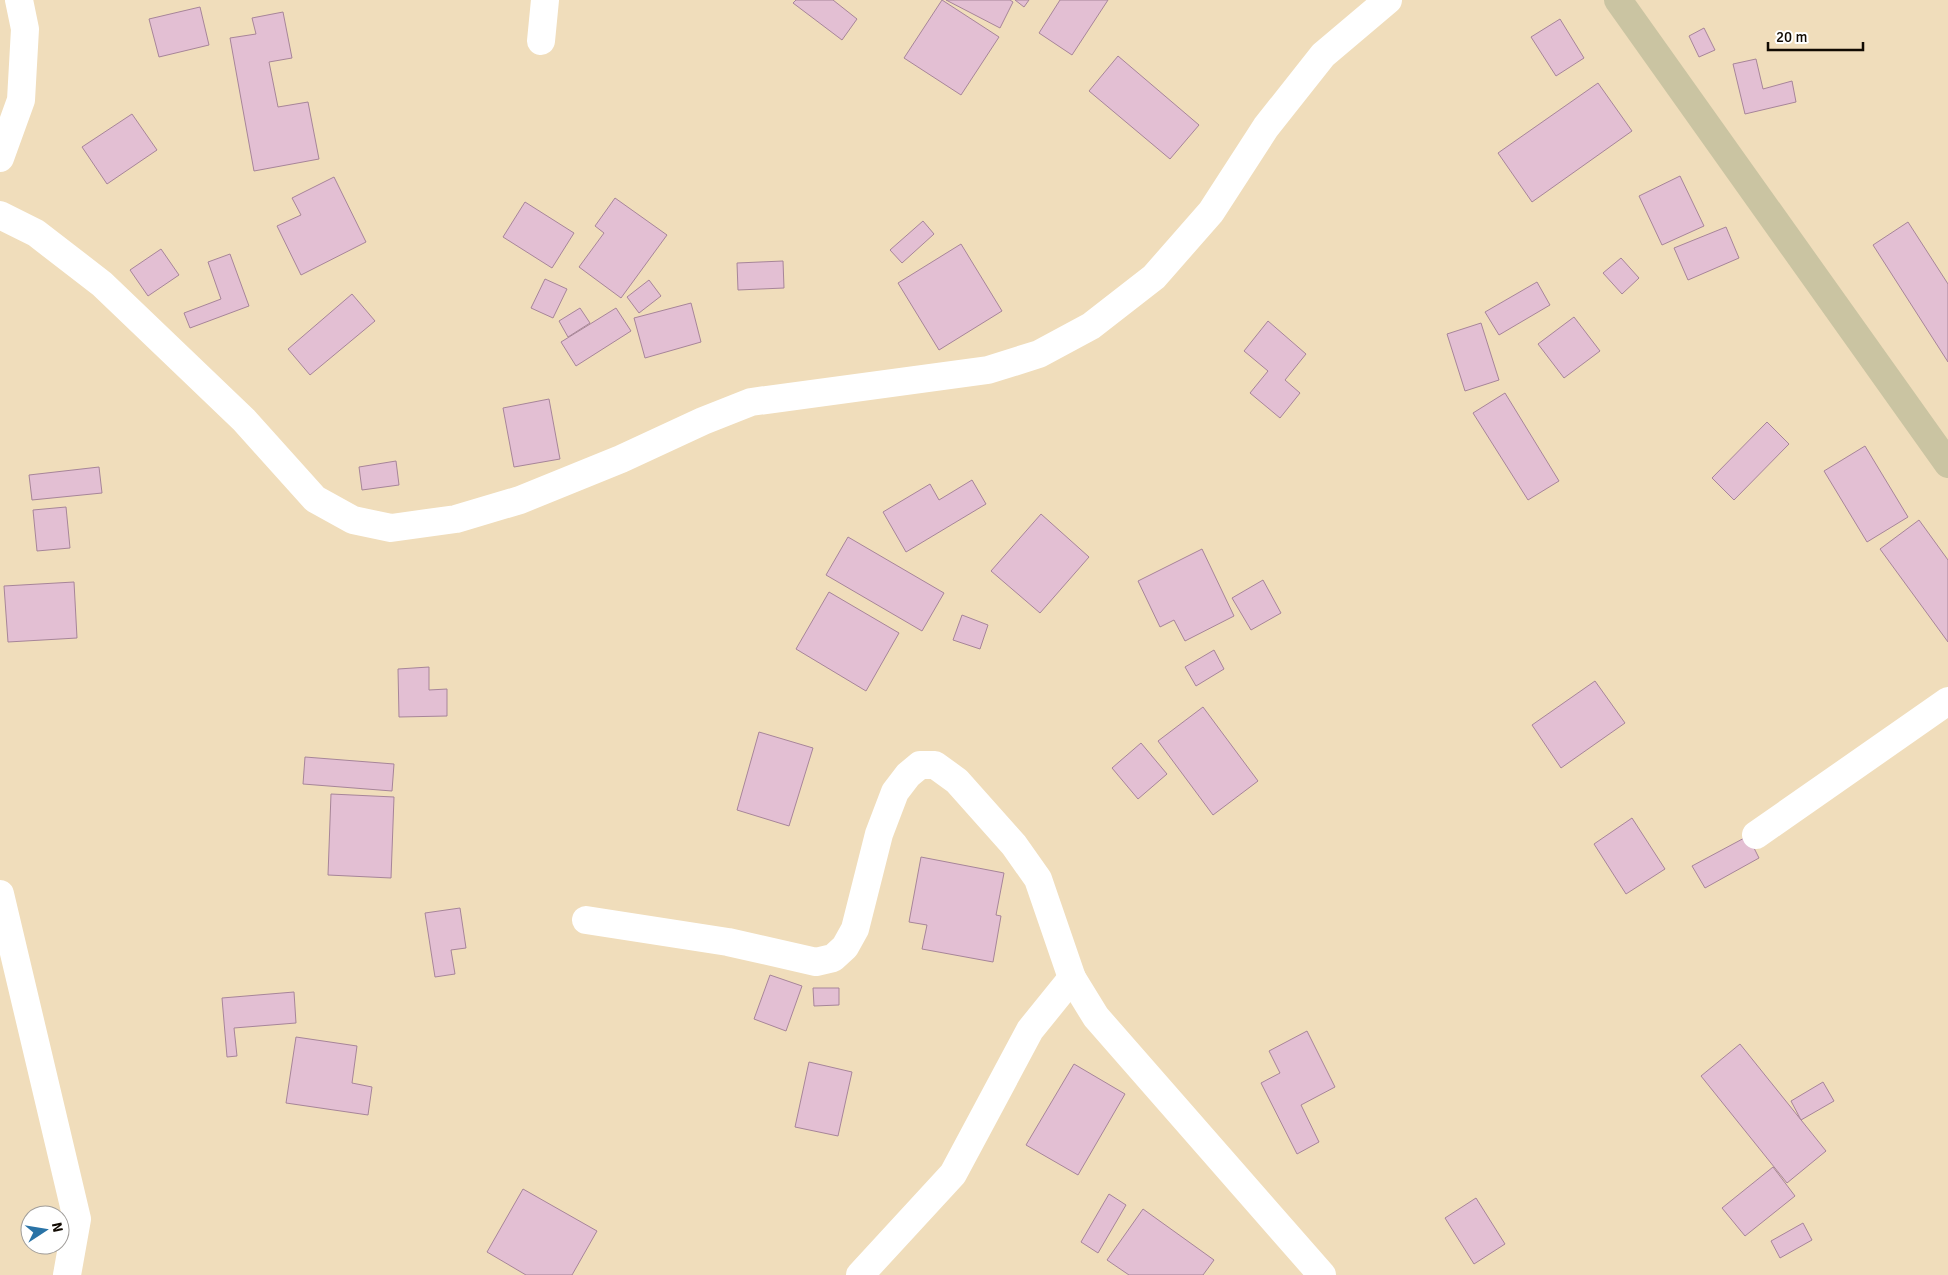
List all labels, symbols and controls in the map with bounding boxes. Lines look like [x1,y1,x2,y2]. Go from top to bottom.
scale bar [1768,20,1863,52]
text: 20 m [1776,28,1807,46]
north arrow [20,1205,70,1255]
text: N [48,1221,67,1234]

